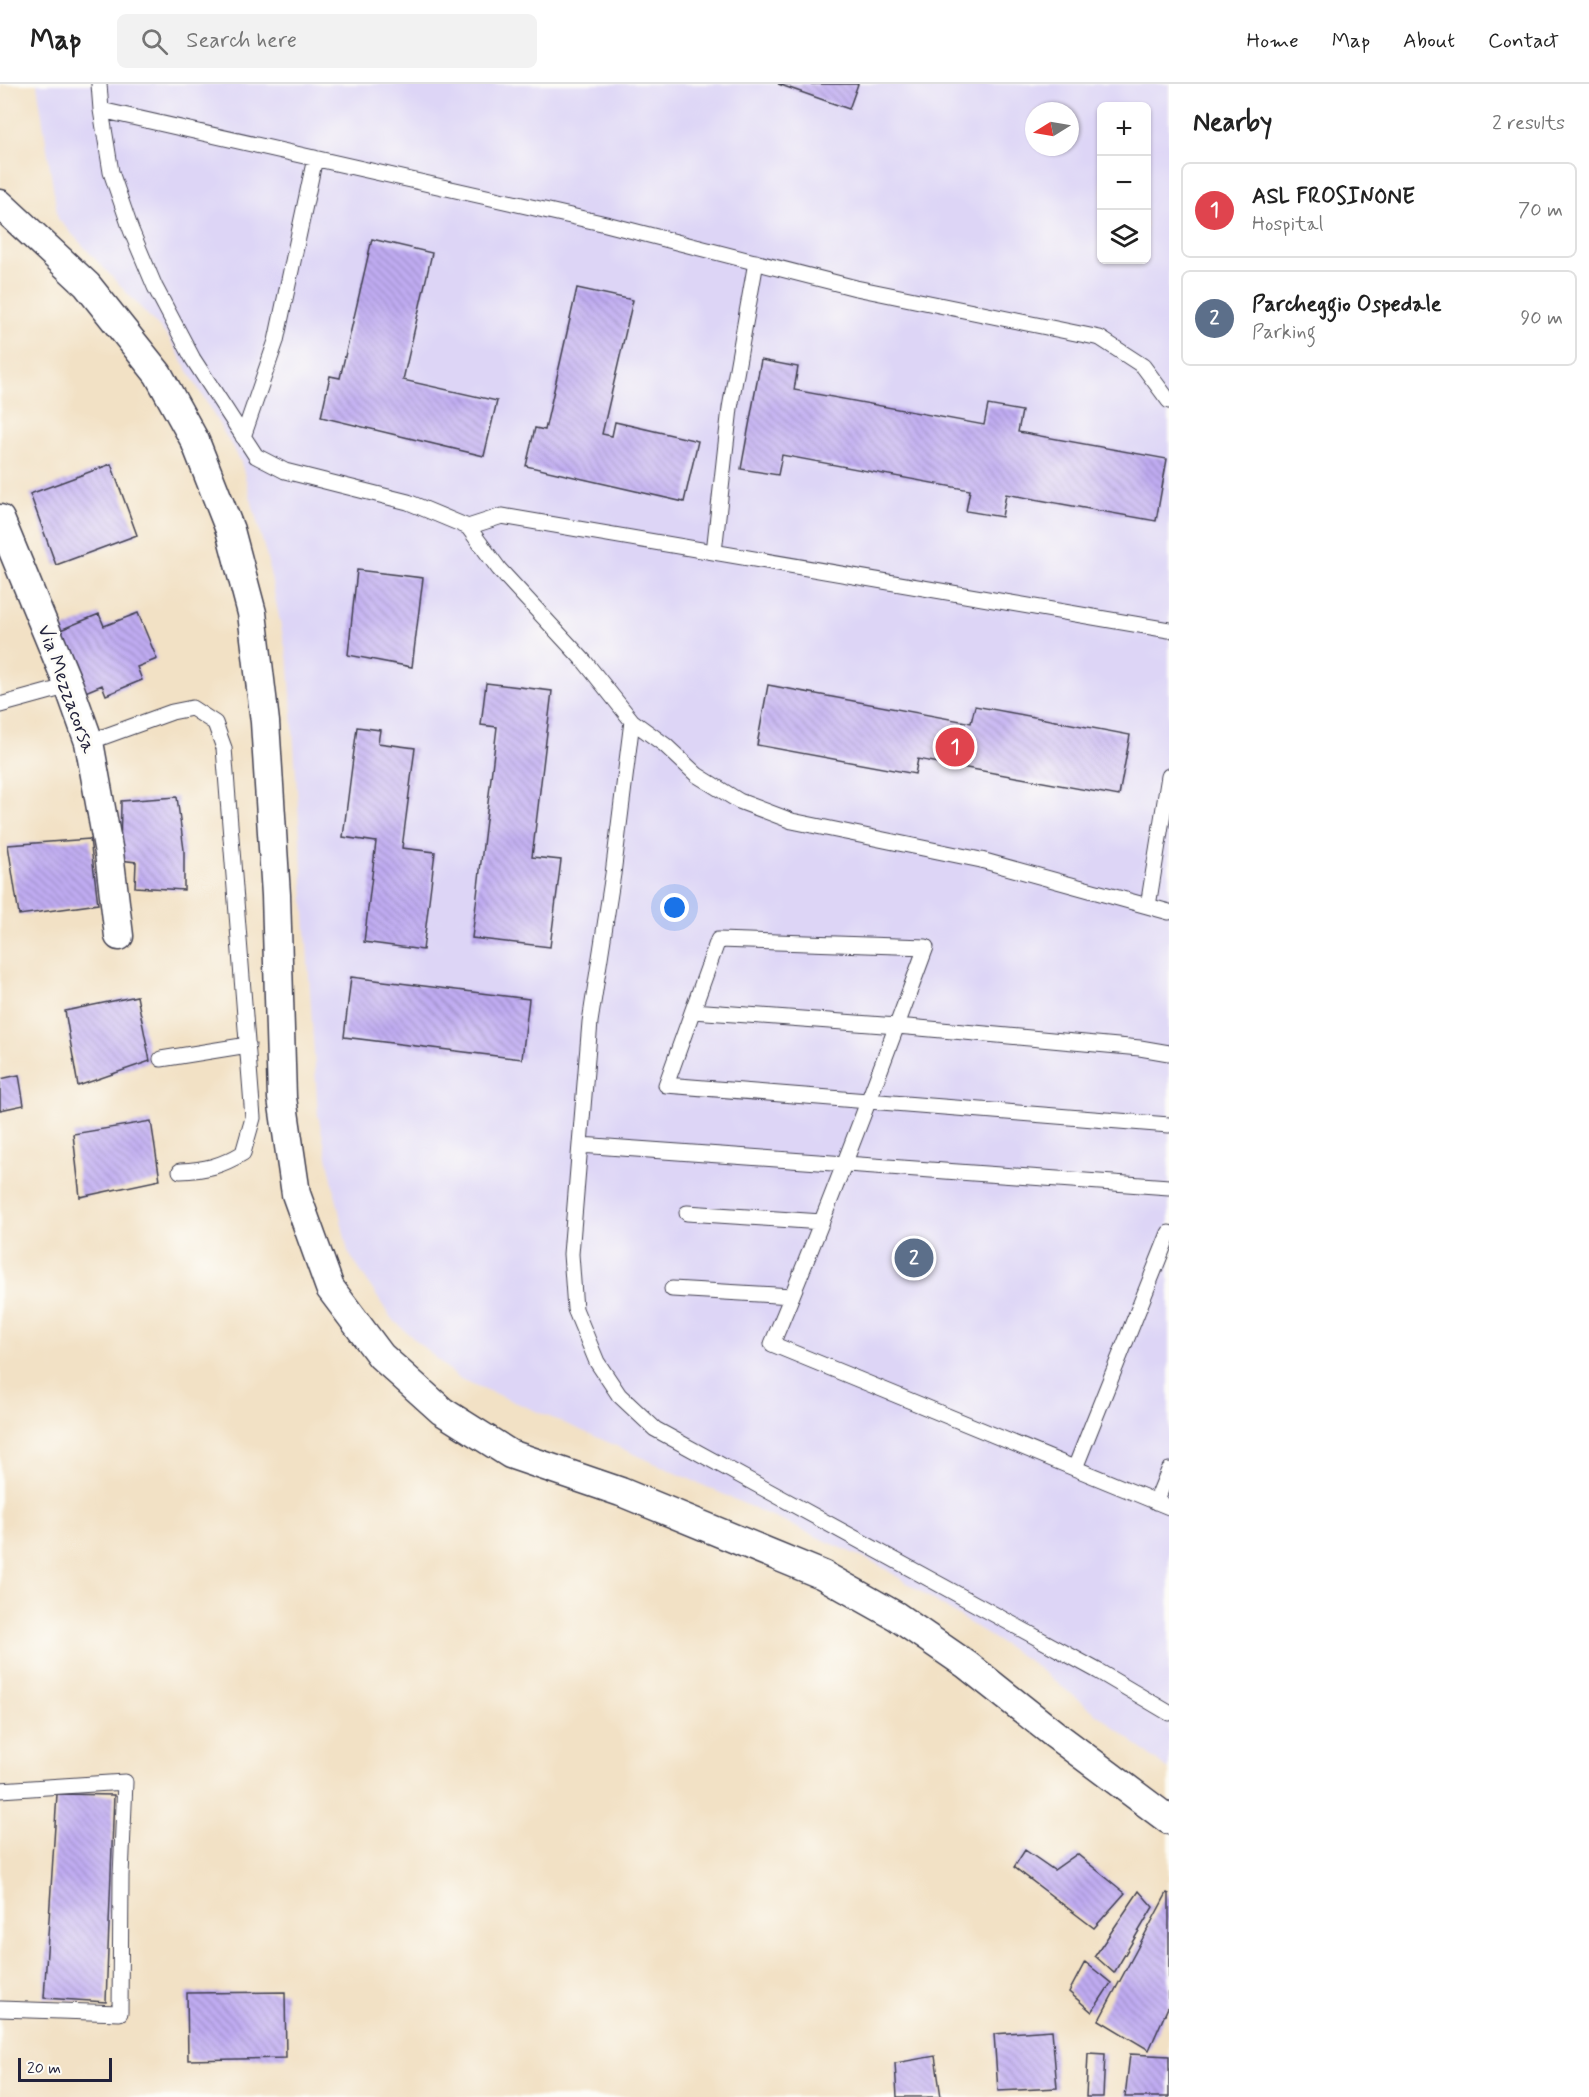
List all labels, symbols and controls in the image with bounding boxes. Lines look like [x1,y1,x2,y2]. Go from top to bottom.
search box [117,14,537,68]
text: Map [30,23,81,60]
icon: search [138,25,171,58]
text: Search here [186,27,297,55]
text: Home [1247,27,1299,55]
text: Map [1332,27,1370,55]
text: About [1403,27,1455,55]
text: Contact [1488,27,1559,55]
north arrow [1025,102,1079,156]
map controls [1097,102,1151,264]
button: + [1097,102,1151,156]
text: Nearby [1193,106,1272,140]
text: 2 results [1492,110,1565,137]
button: − [1097,156,1151,210]
text: ASL FROSINONE [1252,183,1415,211]
text: 1 [1210,197,1219,224]
text: 70 m [1518,197,1563,224]
button: layers [1097,210,1151,264]
text: Hospital [1252,211,1323,238]
text: Parcheggio Ospedale [1252,291,1442,319]
text: 2 [1210,305,1219,332]
text: 90 m [1520,305,1563,332]
text: Parking [1252,319,1316,346]
street label: Via Mezzacorsa [30,621,102,758]
pin: 1 [936,724,974,770]
your location [660,893,689,922]
pin: 2 [894,1236,934,1280]
scale bar [18,2055,112,2082]
text: 20 m [27,2058,61,2079]

